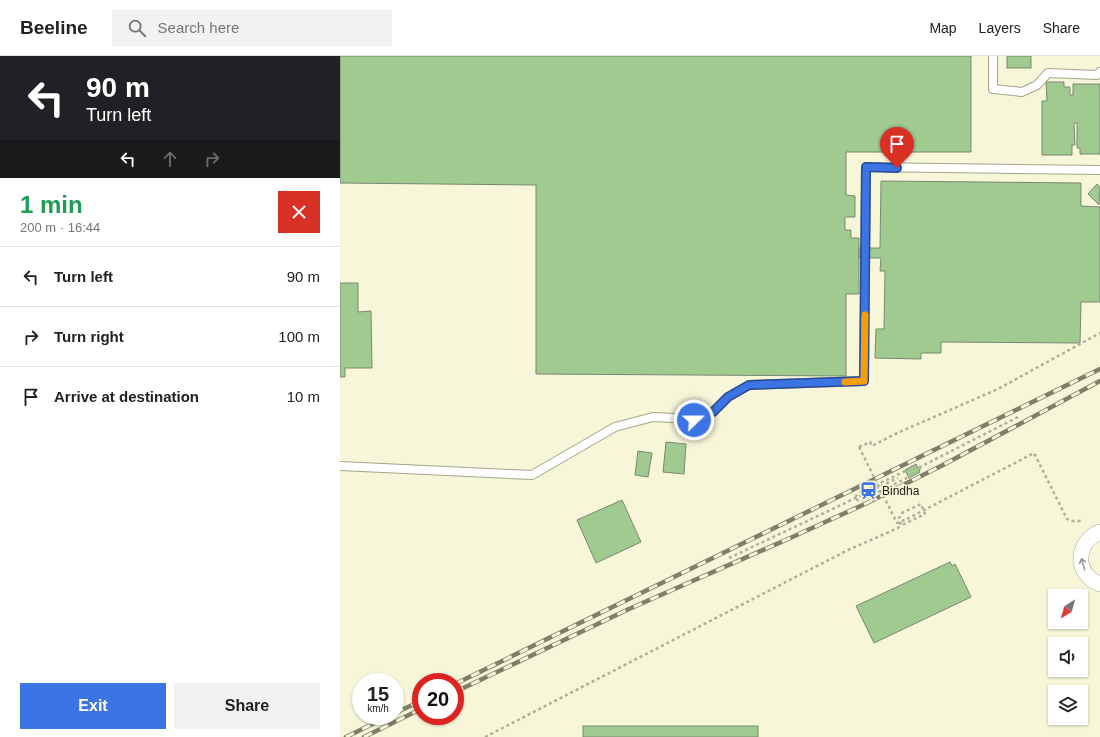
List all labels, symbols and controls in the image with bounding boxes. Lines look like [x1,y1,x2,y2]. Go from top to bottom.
search box [112,10,392,46]
text: Beeline [20,17,88,38]
icon: search [126,17,148,39]
text: Search here [158,19,239,36]
text: Map [929,20,957,36]
text: Layers [979,20,1021,36]
text: Share [1043,20,1080,36]
icon: left [20,72,72,124]
text: 90 m [86,72,150,103]
text: Turn left [86,105,151,125]
pin [880,127,914,168]
icon: arrive [886,133,908,155]
icon: left [117,148,139,170]
icon: ahead [159,148,181,170]
icon: right [201,148,223,170]
text: 1 min [20,191,83,218]
button: close [278,191,320,233]
text: 200 m · 16:44 [20,220,100,235]
icon: left [20,266,42,288]
text: Turn left [54,268,113,285]
text: 90 m [287,268,320,285]
icon: right [20,326,42,348]
text: Turn right [54,328,124,345]
text: 100 m [278,328,320,345]
icon: arrive [20,386,42,408]
text: Arrive at destination [54,388,199,405]
text: 10 m [287,388,320,405]
position arrow [673,399,715,441]
station icon: Bindha [859,481,879,501]
place label: Bindha [882,484,920,498]
one-way arrow [1078,558,1086,571]
north arrow [1048,589,1088,629]
map controls [1048,589,1088,725]
button: sound [1048,637,1088,677]
speed limit sign: 20 [412,673,464,725]
button: Exit [20,683,166,729]
button: Share [174,683,320,729]
text: 15 [367,683,389,705]
button: layers [1048,685,1088,725]
text: km/h [367,703,389,714]

